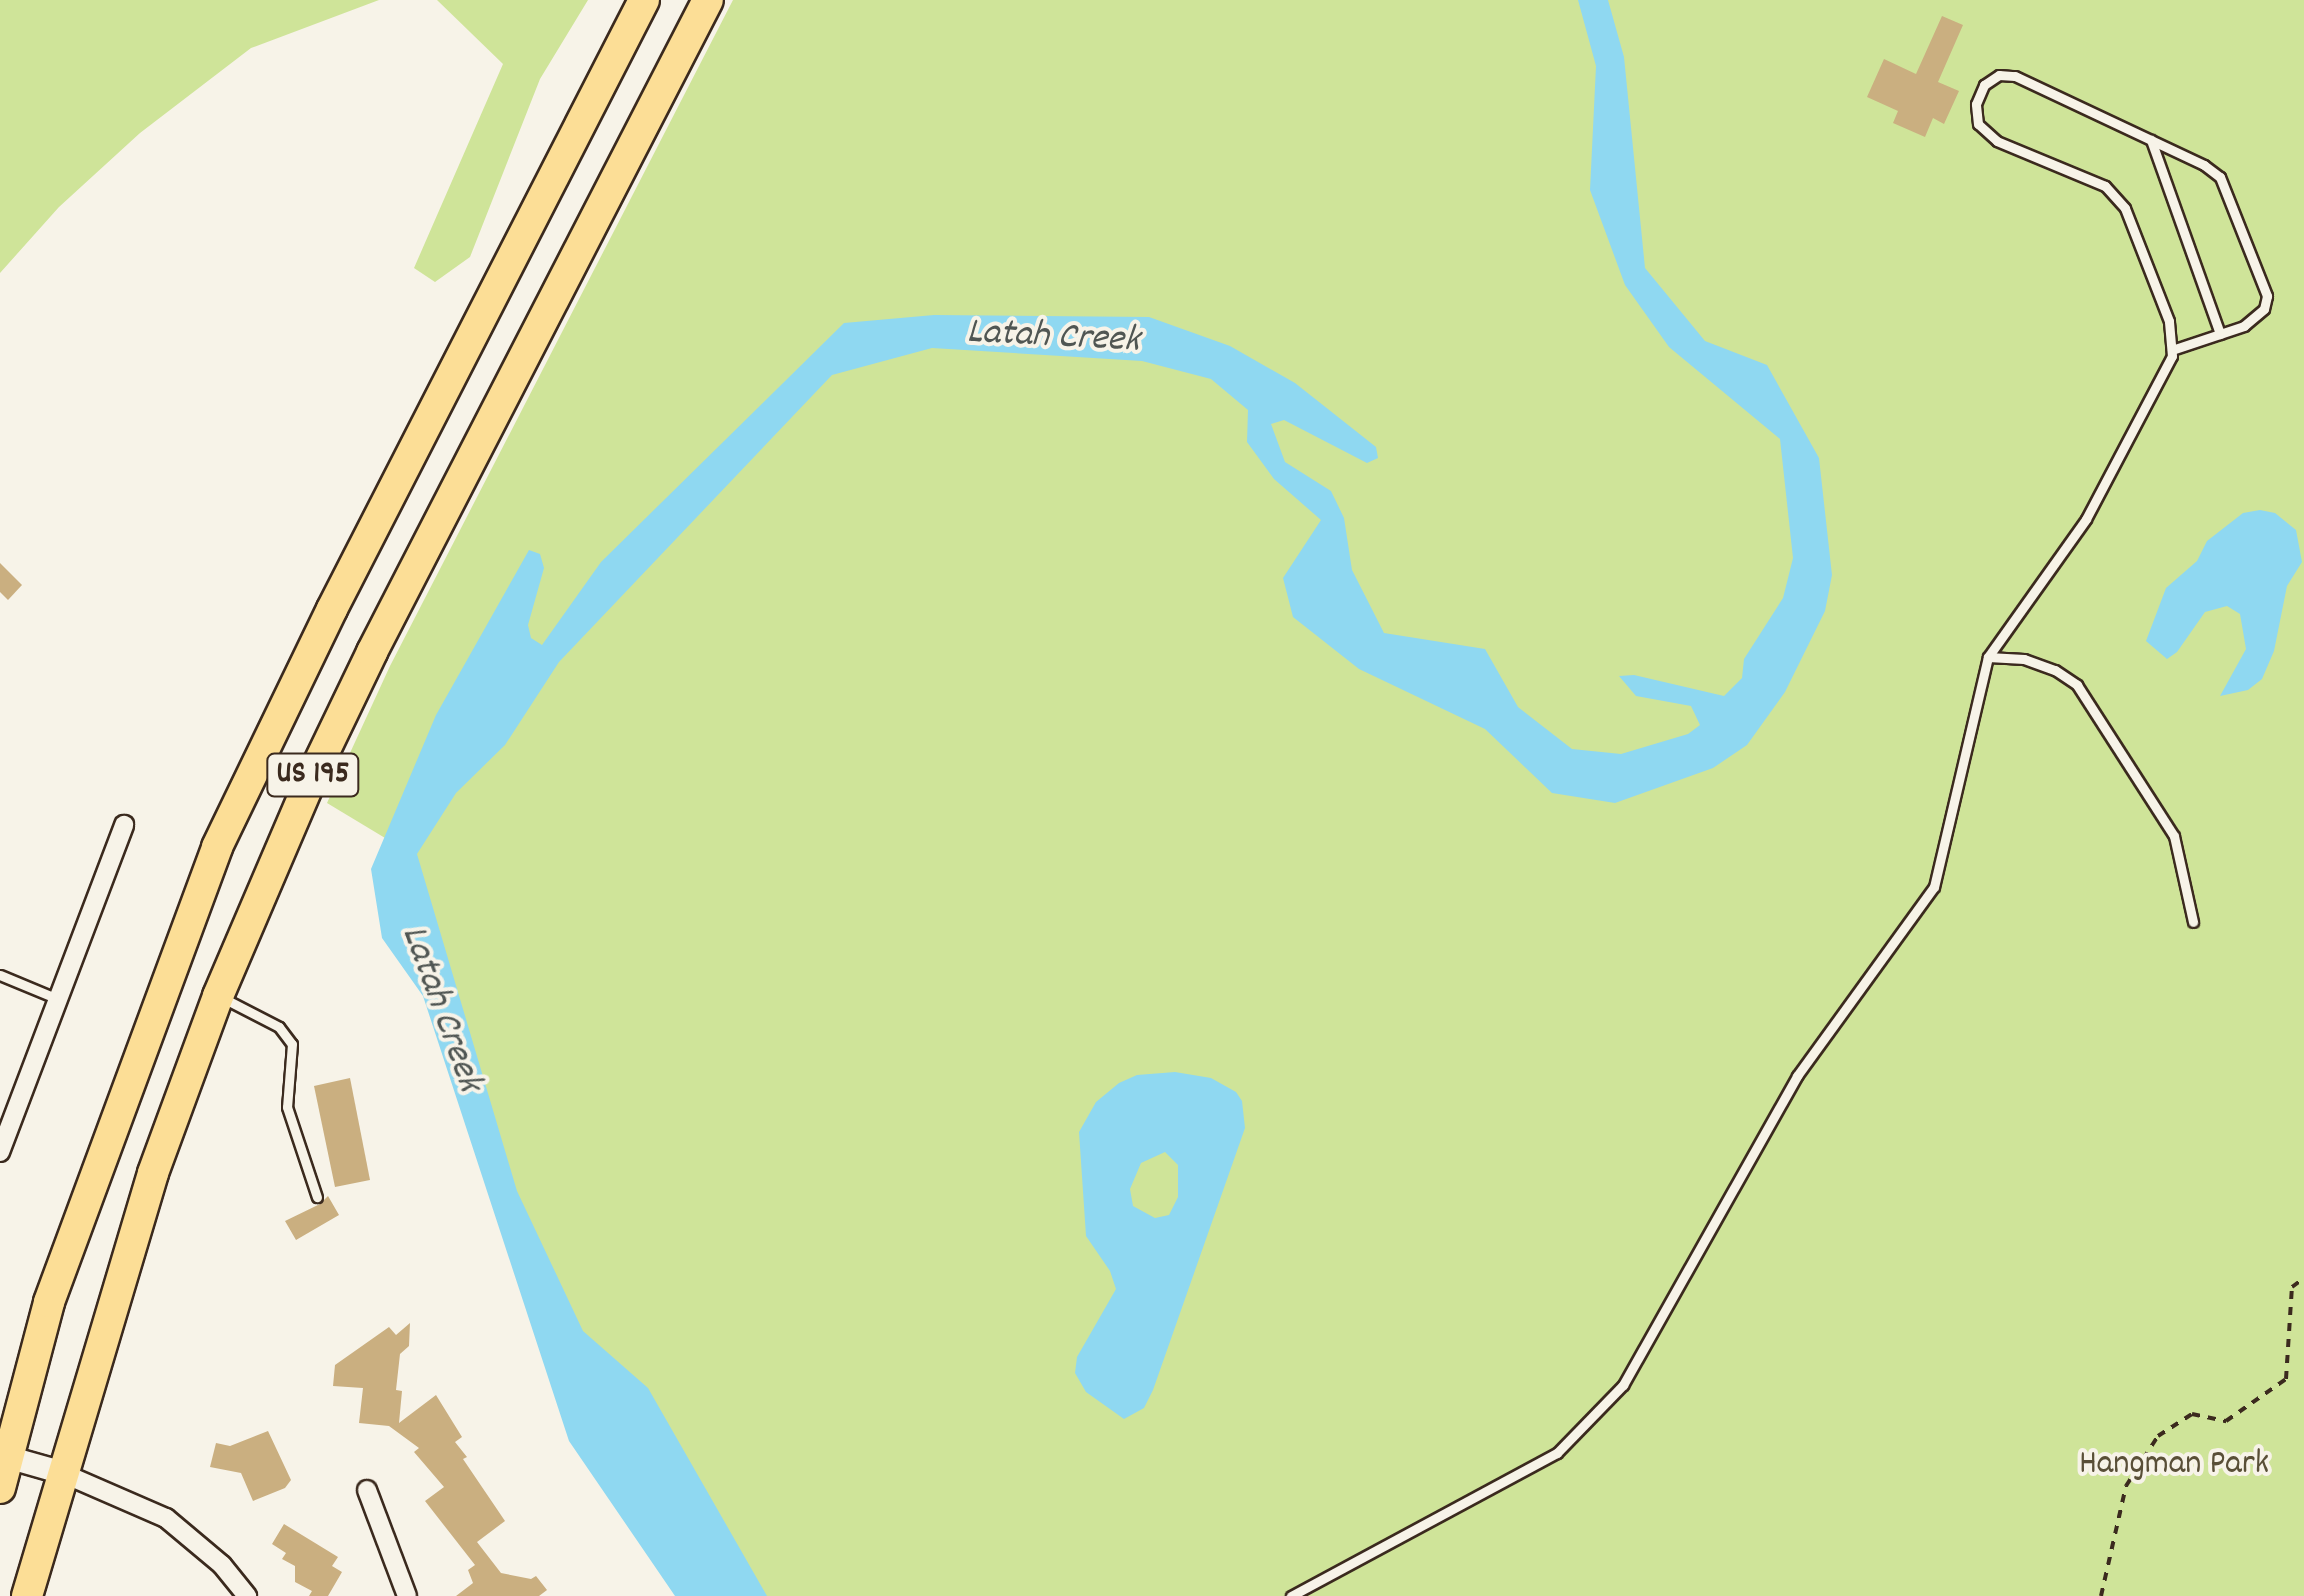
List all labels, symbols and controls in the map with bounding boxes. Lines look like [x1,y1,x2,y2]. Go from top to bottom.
water label: Latah Creek [965,311,1141,365]
road number: US 195 [266,748,360,802]
water label: Latah Creek [389,920,491,1098]
park label: Hangman Park [2079,1444,2269,1486]

